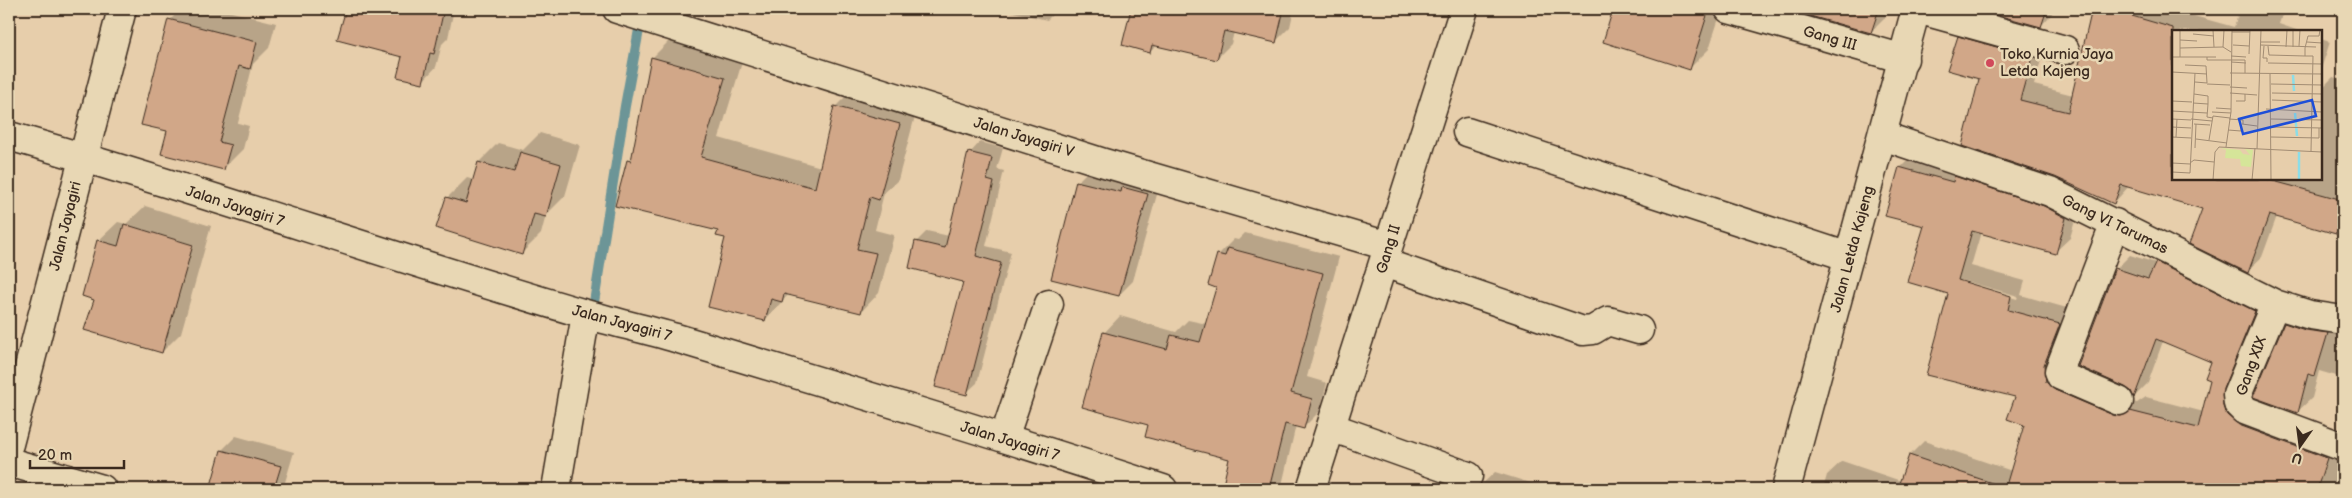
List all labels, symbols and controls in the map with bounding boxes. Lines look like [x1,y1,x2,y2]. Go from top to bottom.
street label: Gang III [1801,22,1859,55]
inset map [2172,30,2322,180]
place label: Toko Kurnia Jaya Letda Kajeng [2000,45,2113,81]
marker: Toko Kurnia Jaya Letda Kajeng [1984,57,1996,69]
street label: Jalan Jayagiri V [971,113,1077,162]
street label: Jalan Jayagiri [45,179,86,273]
street label: Jalan Jayagiri 7 [183,182,287,232]
street label: Jalan Letda Kajeng [1826,184,1879,314]
street label: Gang VI Tarumas [2058,190,2172,259]
street label: Gang II [1372,222,1405,276]
street label: Jalan Jayagiri 7 [570,301,674,346]
street label: Gang XIX [2232,333,2271,398]
street label: Jalan Jayagiri 7 [958,417,1062,466]
north arrow [2274,420,2324,470]
scale bar [30,438,124,470]
text: 20 m [38,446,72,465]
text: U [2290,449,2304,468]

